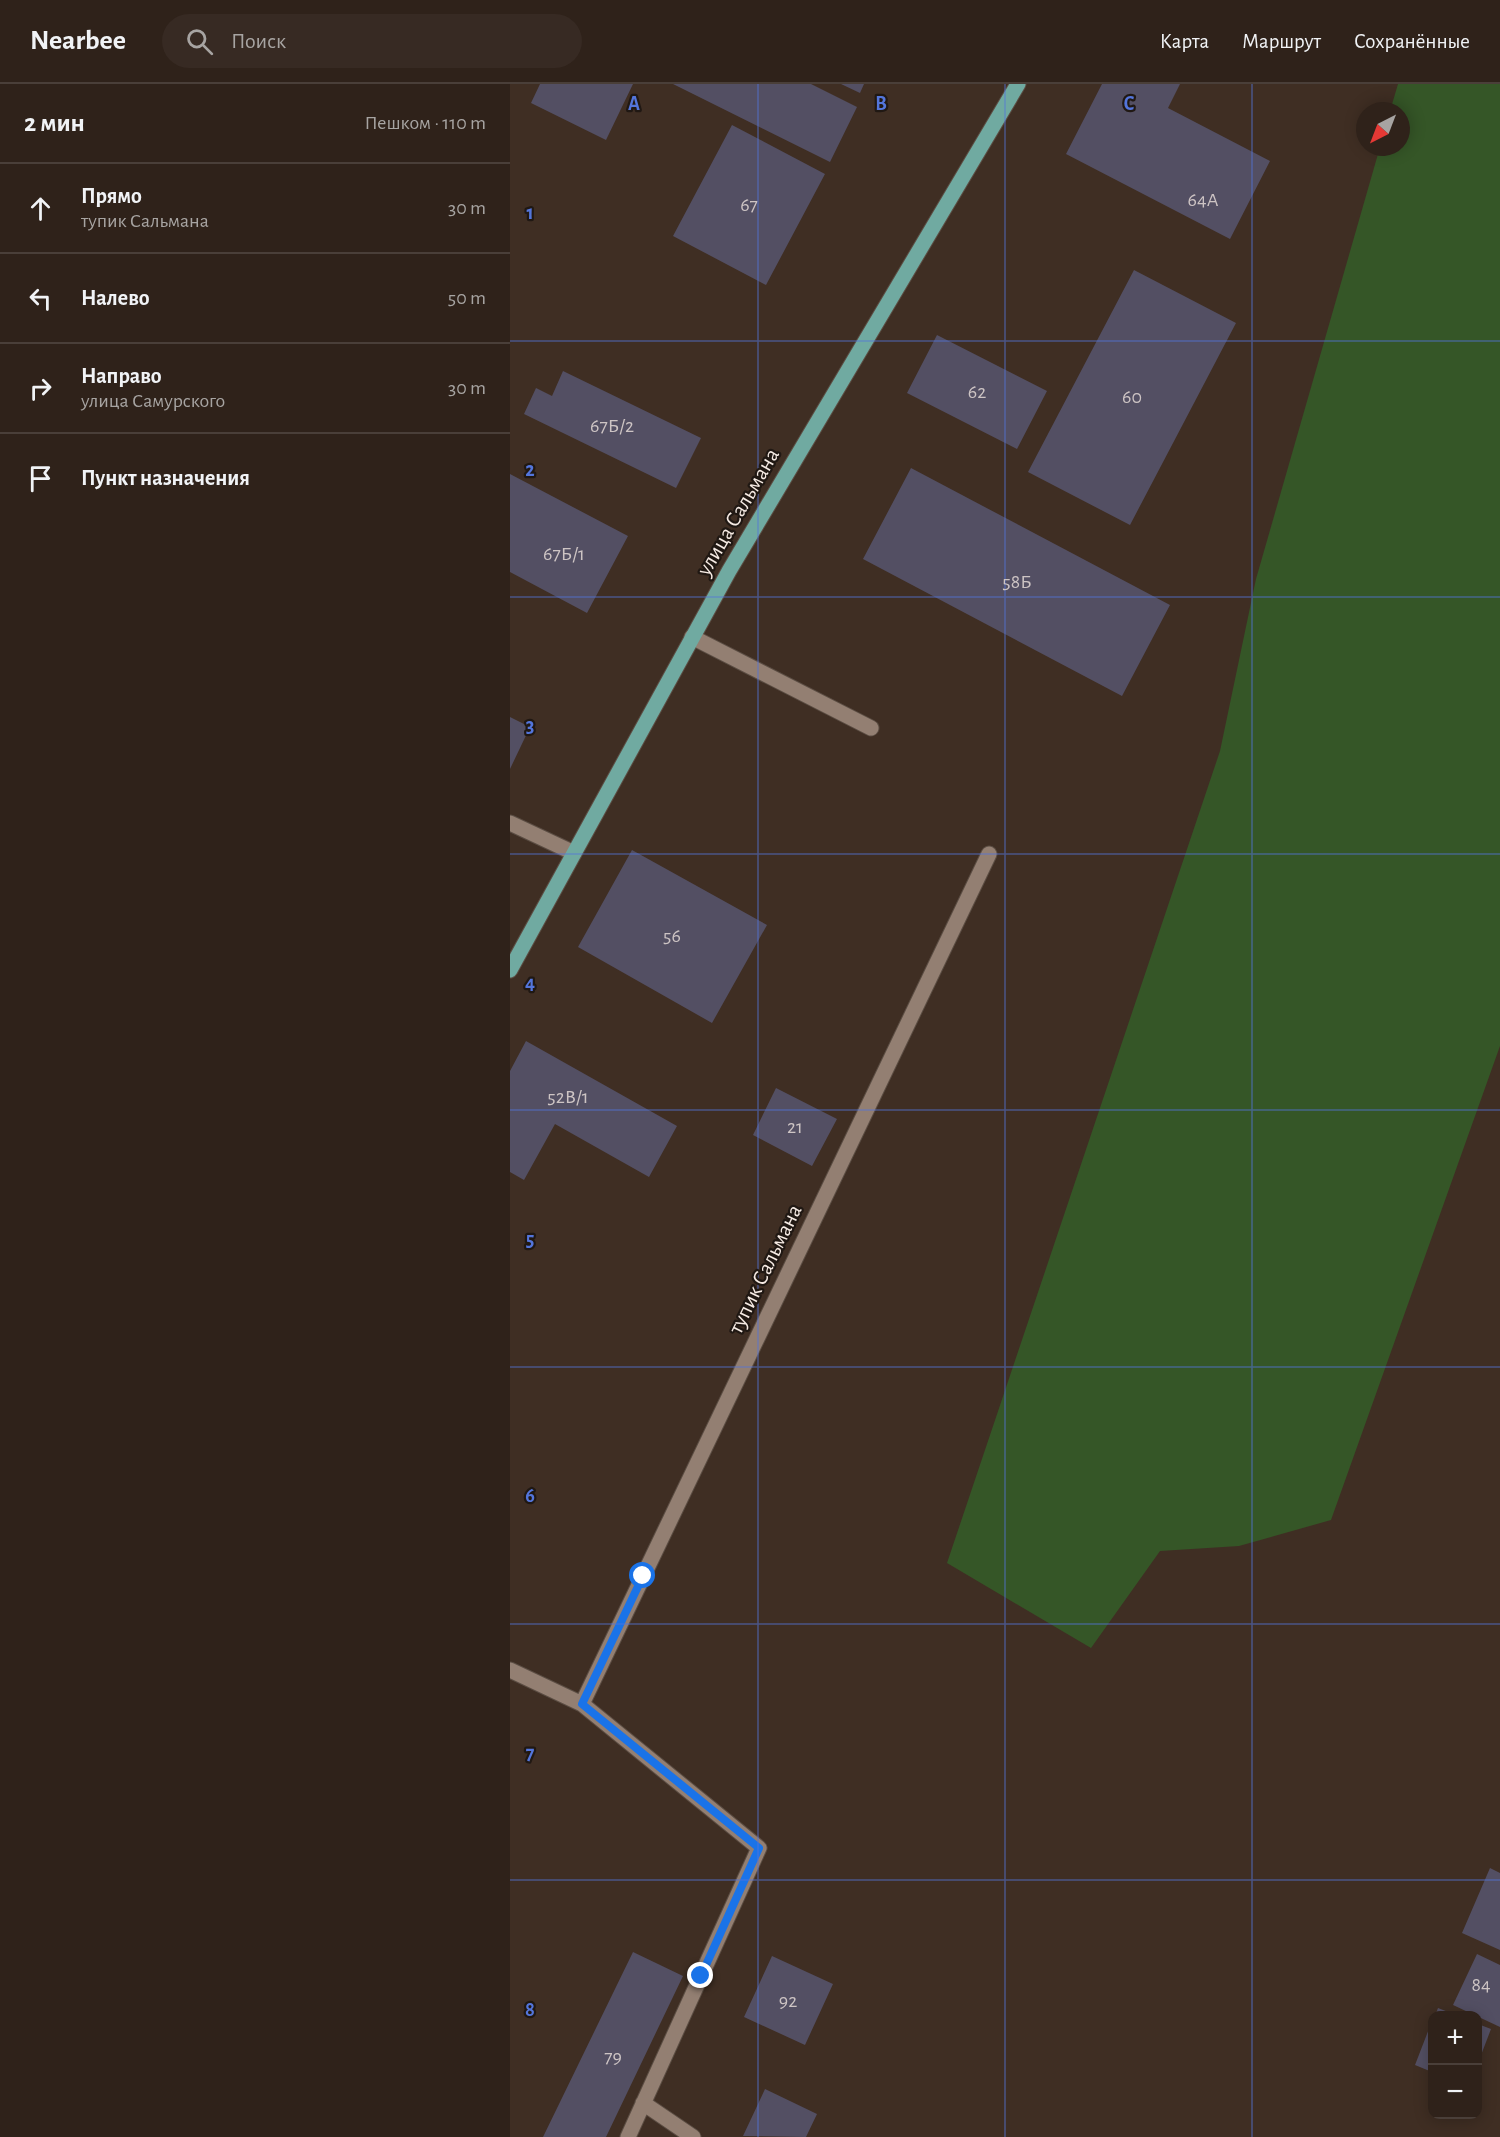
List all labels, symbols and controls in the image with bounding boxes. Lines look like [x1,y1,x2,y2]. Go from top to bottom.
search box [162,14,582,68]
icon: search [183,25,216,58]
text: Nearbee [30,27,126,55]
text: Поиск [231,30,286,52]
text: Карта [1160,31,1209,52]
text: Маршрут [1242,31,1321,52]
text: Сохранённые [1354,31,1470,52]
text: A [628,94,640,114]
text: B [875,94,887,114]
text: C [1124,94,1135,114]
north arrow [1356,102,1410,156]
text: 2 мин [24,110,85,136]
text: Пешком · 110 m [365,113,486,133]
text: Прямо [81,185,142,207]
house number: 64А [1188,190,1219,210]
icon: ahead [24,192,57,225]
house number: 67 [740,195,758,215]
text: 30 m [448,198,486,218]
text: 1 [526,203,534,223]
text: тупик Сальмана [81,211,209,231]
icon: left [24,282,57,315]
text: Налево [81,287,150,309]
text: 50 m [448,288,486,308]
text: Направо [81,365,162,387]
icon: right [24,372,57,405]
text: 30 m [448,378,486,398]
house number: 62 [968,382,986,402]
house number: 60 [1122,387,1142,407]
text: улица Самурского [81,391,225,411]
house number: 67Б/2 [590,416,634,436]
street label: улица Сальмана [692,445,783,580]
text: 2 [525,460,535,480]
icon: arrive [24,462,57,495]
text: Пункт назначения [81,467,250,489]
house number: 67Б/1 [543,544,585,564]
house number: 58Б [1002,572,1032,592]
text: 3 [526,716,534,736]
house number: 56 [663,926,681,946]
text: 4 [525,973,535,993]
house number: 52В/1 [547,1087,589,1107]
house number: 21 [787,1117,803,1137]
street label: тупик Сальмана [724,1201,806,1338]
text: 5 [526,1230,534,1250]
text: 6 [525,1486,535,1506]
route start [629,1562,655,1588]
text: 7 [526,1743,535,1763]
route end [687,1962,713,1988]
house number: 84 [1471,1975,1491,1995]
house number: 92 [779,1991,797,2011]
text: 8 [525,2000,535,2020]
map controls [1428,2011,1482,2119]
button: + [1428,2011,1482,2065]
house number: 79 [604,2047,622,2067]
button: − [1428,2065,1482,2119]

